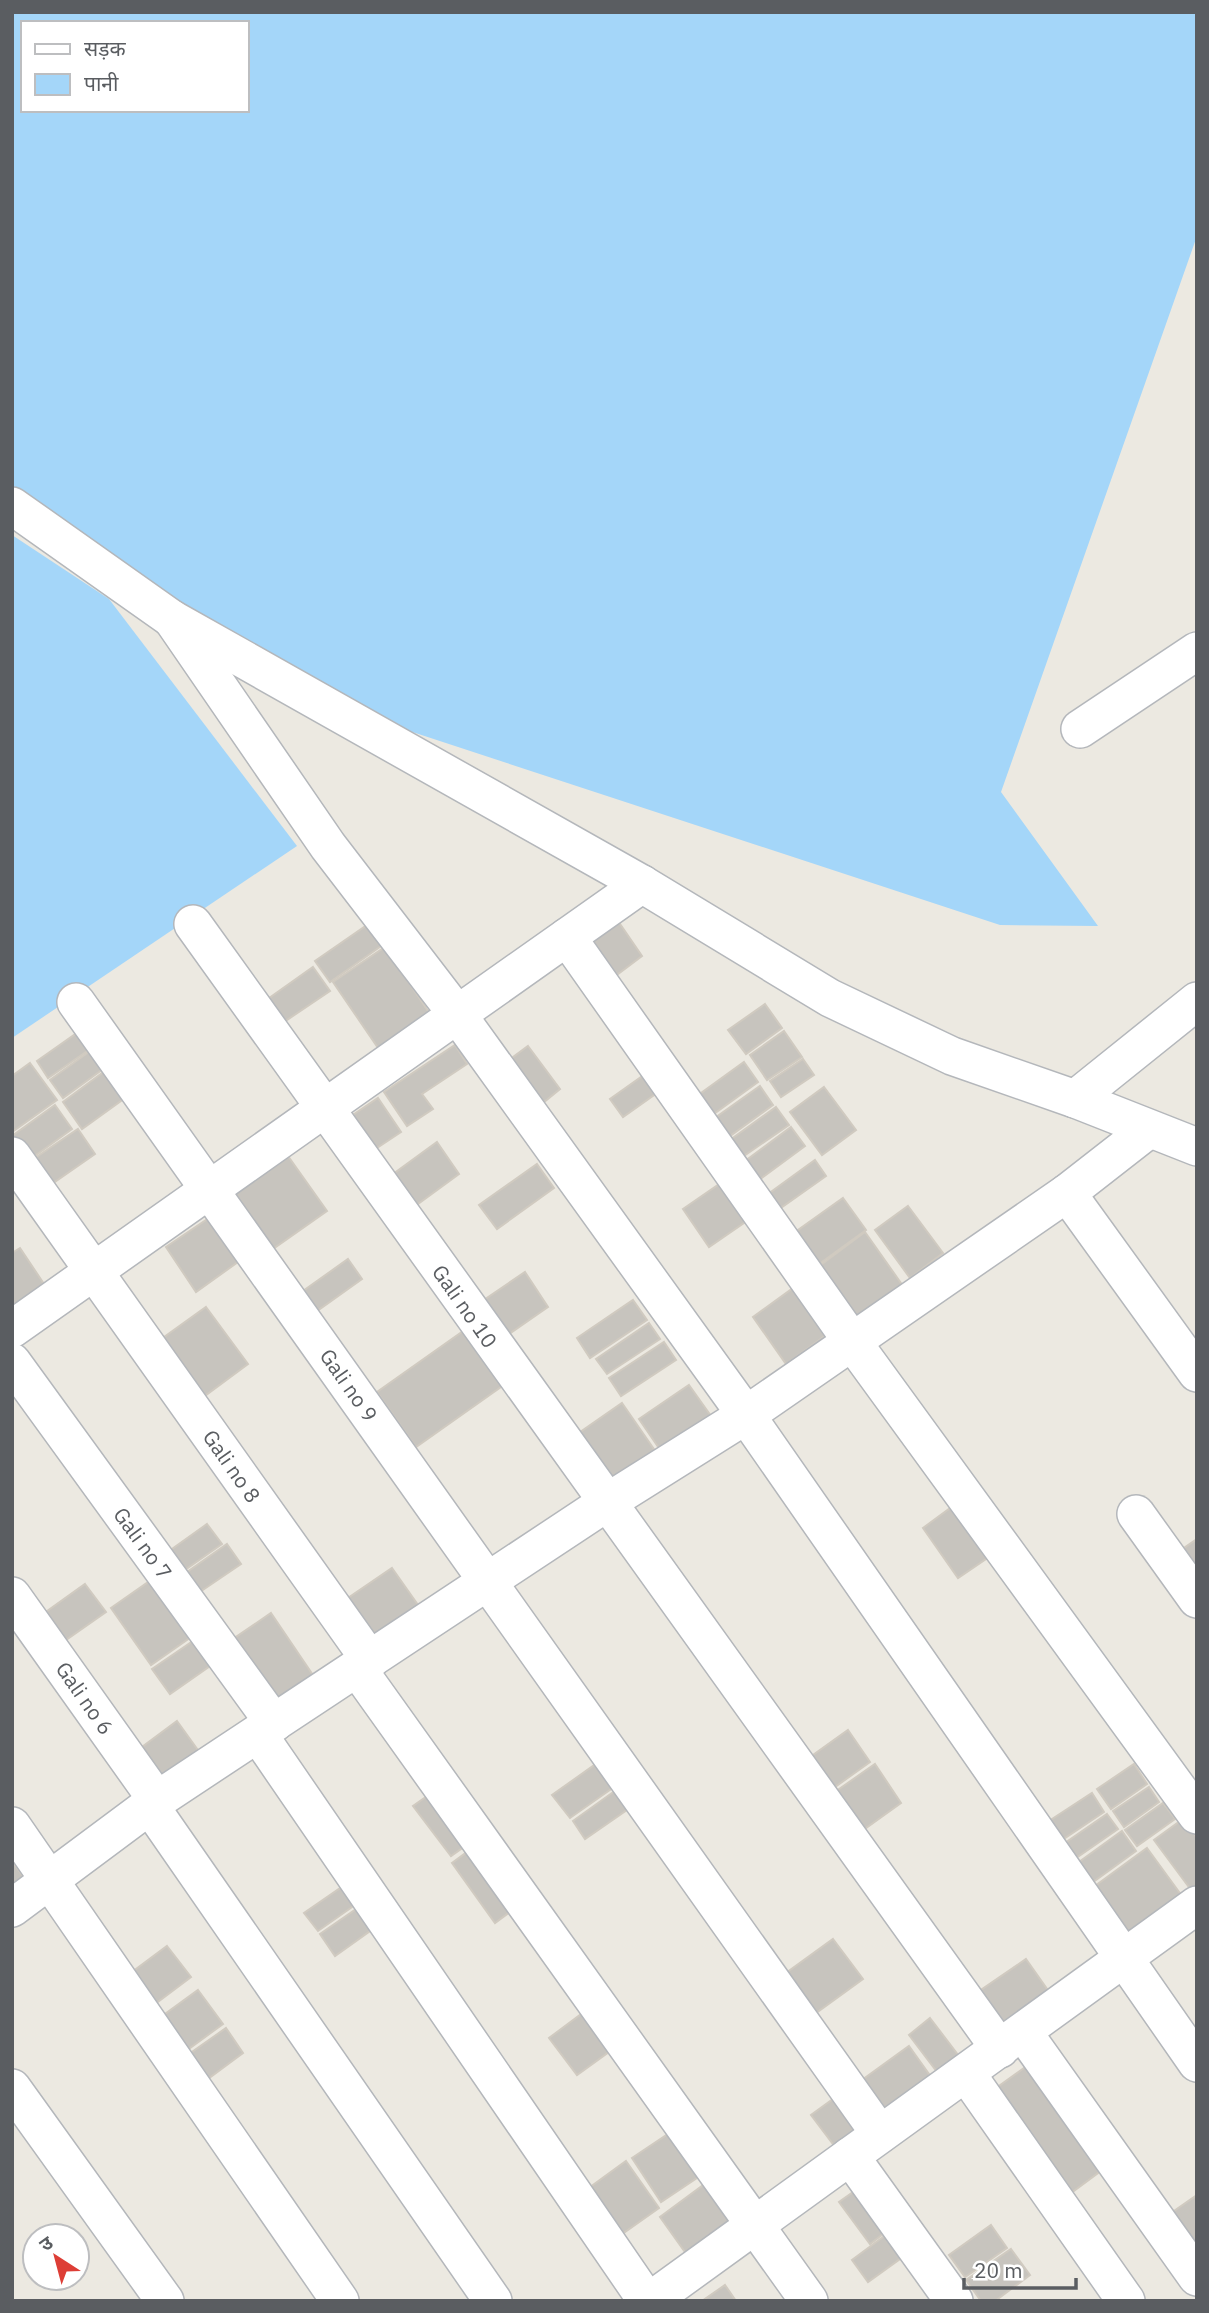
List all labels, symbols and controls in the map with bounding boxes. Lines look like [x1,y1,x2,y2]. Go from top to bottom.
legend [21,21,248,112]
text: सड़क [84,34,126,62]
text: पानी [84,69,119,97]
street label: Gali no 10 [426,1259,504,1353]
street label: Gali no 9 [314,1343,384,1427]
street label: Gali no 8 [197,1424,267,1508]
street label: Gali no 7 [107,1501,179,1585]
street label: Gali no 6 [50,1656,120,1740]
north arrow [21,2222,91,2292]
text: उ [34,2230,58,2256]
scale bar [964,2246,1076,2290]
text: 20 m [974,2256,1023,2284]

